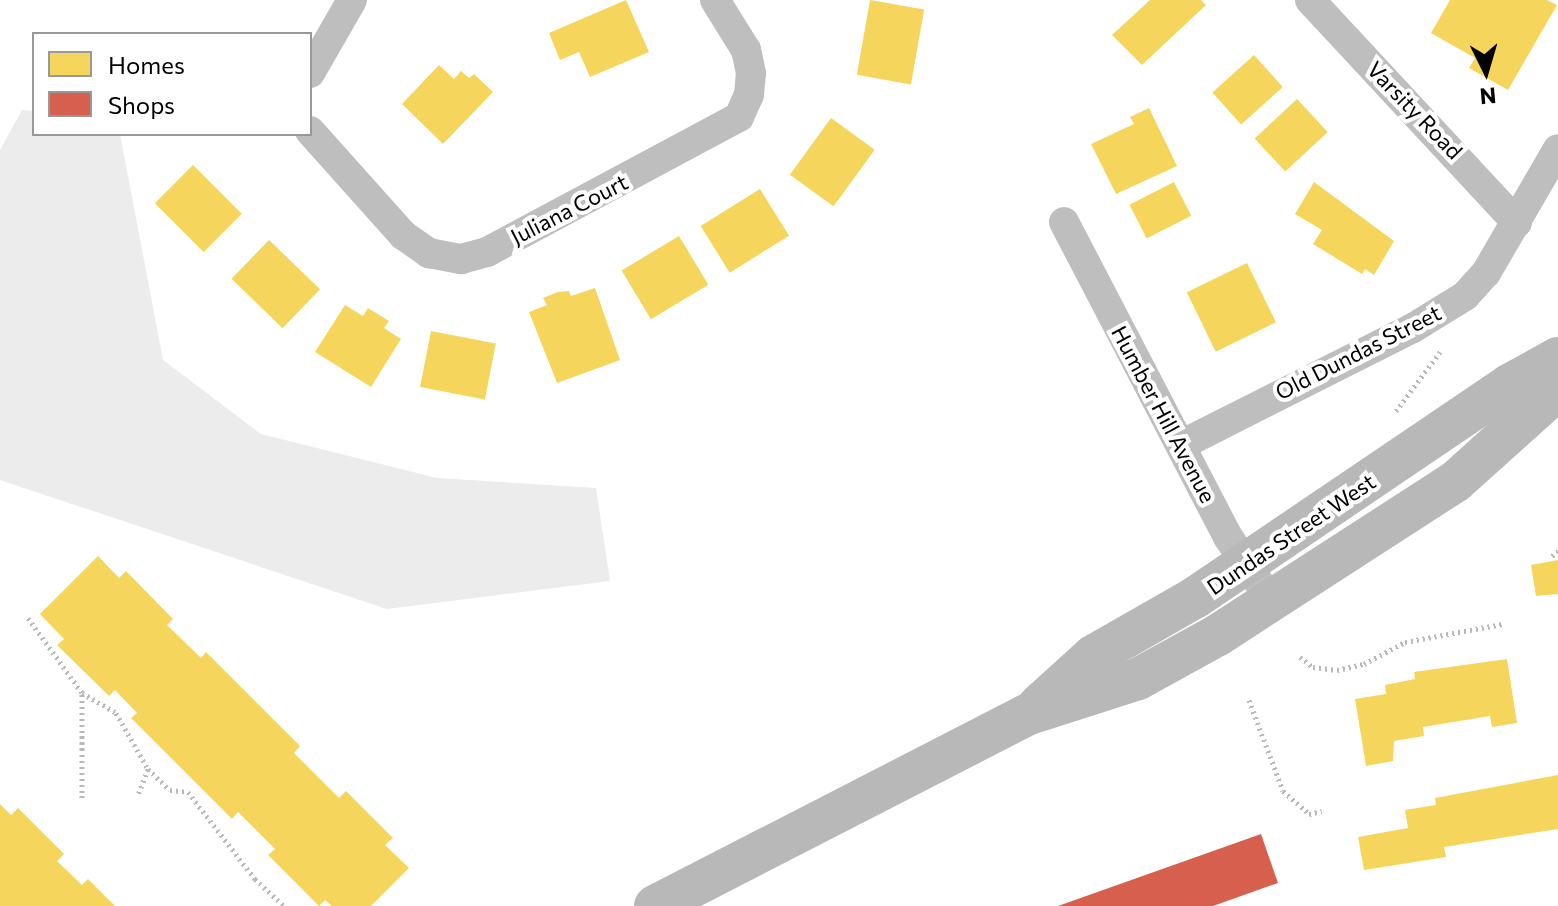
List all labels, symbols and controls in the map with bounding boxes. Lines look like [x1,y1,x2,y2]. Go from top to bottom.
legend [32,32,312,136]
north arrow [1446,32,1526,112]
text: Homes [108,50,185,79]
street label: Varsity Road [1362,56,1468,164]
text: N [1479,82,1498,111]
text: Shops [108,90,175,119]
street label: Juliana Court [506,168,632,250]
street label: Old Dundas Street [1271,299,1445,405]
street label: Humber Hill Avenue [1106,321,1222,507]
street label: Dundas Street West [1202,468,1380,600]

